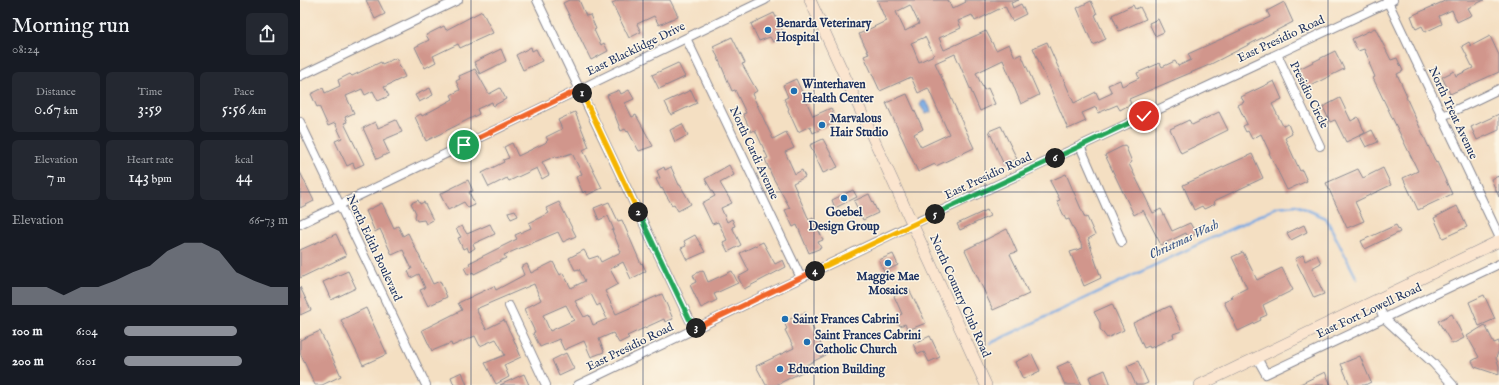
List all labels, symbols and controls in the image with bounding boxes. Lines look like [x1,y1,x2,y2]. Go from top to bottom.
text: Morning run [12,12,130,40]
street label: East Presidio Road [1235,12,1328,66]
button: share [246,13,288,55]
place label: Benarda Veterinary Hospital [776,16,873,46]
street label: East Blacklidge Drive [584,18,688,79]
marker: Benarda Veterinary Hospital [763,25,773,35]
text: 08:24 [12,41,39,58]
street label: Presidio Circle [1286,59,1332,131]
street label: North Treat Avenue [1425,64,1481,162]
place label: Winterhaven Health Center [801,77,874,106]
pin: 1 [572,83,592,103]
text: Distance [36,85,76,99]
text: Time [138,85,162,99]
text: Pace [234,85,254,99]
text: 1 [580,86,584,100]
marker: Winterhaven Health Center [789,86,799,96]
text: 0.67 [34,99,61,120]
text: 3:59 [138,99,162,120]
text: 5:56 [222,99,246,120]
pin [1127,99,1161,133]
text: km [61,104,78,118]
text: /km [246,104,266,118]
street label: North Cardi Avenue [726,104,782,202]
icon: check [1133,105,1155,127]
place label: Marvalous Hair Studio [830,111,889,140]
marker: Marvalous Hair Studio [817,120,827,130]
pin [447,128,481,162]
icon: arrive [453,134,475,156]
pin: 6 [1045,148,1065,168]
street label: East Presidio Road [942,149,1035,203]
text: 6 [1053,151,1057,165]
text: Elevation [34,153,78,167]
text: Heart rate [127,153,173,167]
text: kcal [235,153,253,167]
text: 7 [47,167,55,188]
text: 143 [128,167,149,188]
text: 44 [236,167,252,188]
text: m [55,172,65,186]
text: bpm [149,172,172,186]
street label: North Edith Boulevard [343,192,405,304]
marker: Goebel Design Group [839,193,849,203]
pin: 2 [628,202,648,222]
pin: 5 [925,204,945,224]
text: 2 [635,205,641,219]
place label: Goebel Design Group [808,205,880,235]
text: 5 [933,207,937,221]
text: Elevation [12,212,64,229]
text: 66–73 m [249,212,288,229]
water label: Christmas Wash [1146,216,1222,264]
street label: North Country Club Road [926,232,994,360]
marker: Maggie Mae Mosaics [883,258,893,268]
pin: 4 [805,261,825,281]
text: 4 [812,264,818,278]
place label: Maggie Mae Mosaics [857,269,920,298]
street label: East Fort Lowell Road [1314,280,1424,342]
place label: Saint Frances Cabrini [793,312,900,327]
marker: Saint Frances Cabrini [780,314,790,324]
pin: 3 [686,318,706,338]
street label: East Presidio Road [584,319,676,374]
text: 3 [694,321,698,335]
text: 100 m [12,323,42,340]
text: 6:04 [76,323,98,340]
place label: Saint Frances Cabrini Catholic Church [815,328,922,357]
marker: Saint Frances Cabrini Catholic Church [802,337,812,347]
text: 200 m [12,353,44,370]
text: 6:01 [76,353,96,370]
place label: Education Building [788,362,886,378]
marker: Education Building [775,364,785,374]

